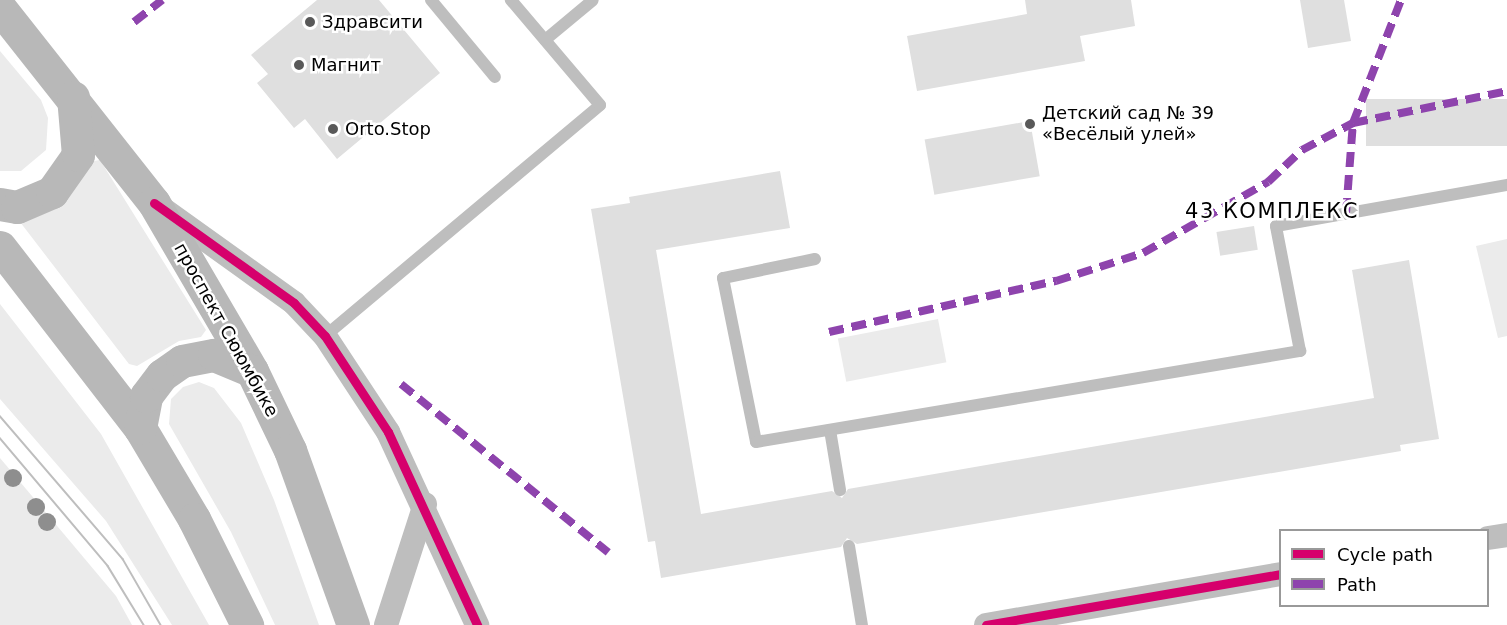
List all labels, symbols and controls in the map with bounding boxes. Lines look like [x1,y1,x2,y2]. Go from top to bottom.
place label: Здравсити [322,11,423,33]
marker: Здравсити [303,15,317,29]
place label: Магнит [311,54,381,76]
marker: Магнит [292,58,306,72]
place label: Детский сад № 39 «Весёлый улей» [1042,103,1214,146]
marker: Детский сад № 39 «Весёлый улей» [1023,117,1037,131]
place label: Orto.Stop [345,118,431,140]
marker: Orto.Stop [326,122,340,136]
district label: 43 КОМПЛЕКС [1185,198,1359,224]
street label: проспект Сююмбике [169,239,283,421]
legend [1279,529,1489,607]
text: Cycle path [1337,544,1433,565]
text: Path [1337,574,1377,595]

